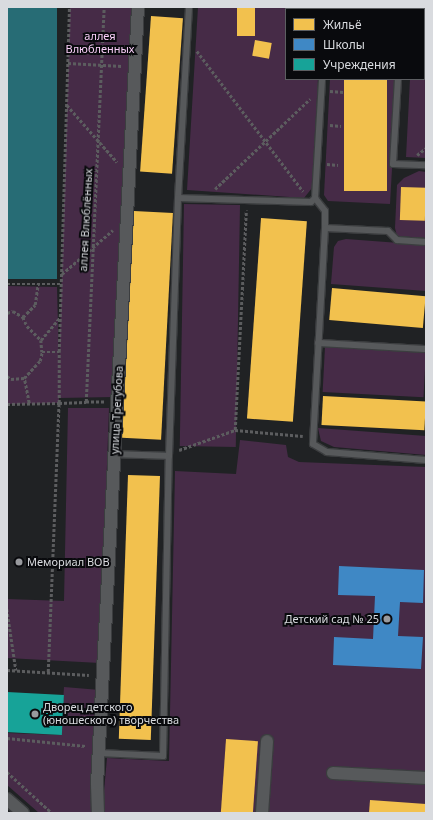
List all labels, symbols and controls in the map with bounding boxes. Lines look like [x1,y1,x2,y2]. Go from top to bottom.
legend [285,8,425,80]
text: Жильё [323,16,362,33]
park label: аллея Влюбленных [66,30,134,56]
text: Школы [323,36,365,53]
text: Учреждения [323,56,396,73]
street label: аллея Влюблённых [77,168,95,272]
street label: улица Трегубова [108,366,126,454]
place label: Мемориал ВОВ [27,555,110,569]
marker: Мемориал ВОВ [14,557,24,567]
place label: Детский сад № 25 [284,612,379,626]
marker: Детский сад № 25 [382,614,392,624]
place label: Дворец детского (юношеского) творчества [43,701,179,727]
marker: Дворец детского (юношеского) творчества [30,709,40,719]

